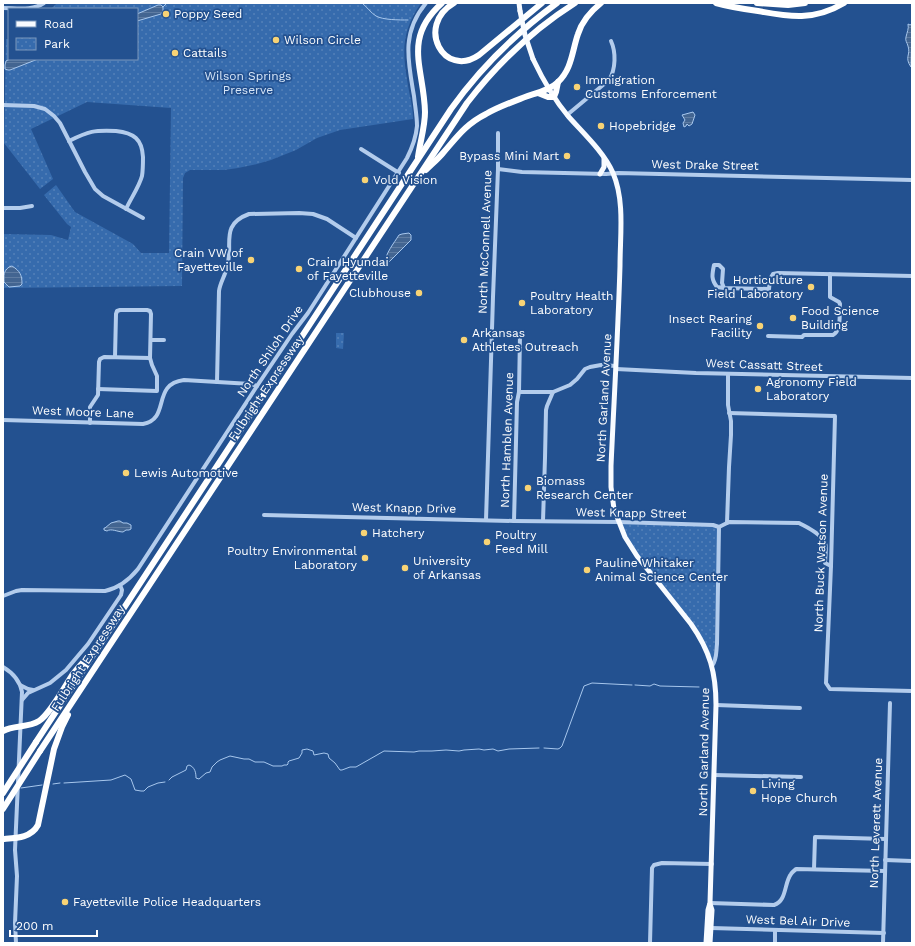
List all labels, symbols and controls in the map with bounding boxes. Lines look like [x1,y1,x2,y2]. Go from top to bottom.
place label: Poppy Seed [174,7,242,21]
legend [8,8,138,60]
marker: Poppy Seed [161,9,171,19]
text: Road [44,17,73,31]
place label: Wilson Circle [284,33,361,47]
marker: Wilson Circle [271,35,281,45]
text: Park [44,37,70,51]
place label: Cattails [183,46,227,60]
marker: Cattails [170,48,180,58]
park label: Wilson Springs Preserve [205,69,291,97]
place label: Immigration Customs Enforcement [585,73,717,101]
marker: Immigration Customs Enforcement [572,82,582,92]
place label: Hopebridge [609,119,676,133]
marker: Hopebridge [596,121,606,131]
place label: Bypass Mini Mart [459,149,559,163]
marker: Bypass Mini Mart [562,151,572,161]
street label: West Drake Street [651,157,759,173]
street label: North McConnell Avenue [475,170,495,314]
place label: Vold Vision [373,173,437,187]
marker: Vold Vision [360,175,370,185]
place label: Crain VW of Fayetteville [174,246,243,274]
marker: Crain VW of Fayetteville [246,255,256,265]
place label: Crain Hyundai of Fayetteville [307,255,389,283]
marker: Crain Hyundai of Fayetteville [294,264,304,274]
place label: Horticulture Field Laboratory [707,273,804,301]
marker: Horticulture Field Laboratory [806,282,816,292]
place label: Clubhouse [349,286,411,300]
marker: Clubhouse [414,288,424,298]
place label: Poultry Health Laboratory [530,289,613,317]
marker: Poultry Health Laboratory [517,298,527,308]
street label: North Shiloh Drive [234,302,306,399]
place label: Food Science Building [801,304,879,332]
place label: Insect Rearing Facility [669,312,753,340]
marker: Food Science Building [788,313,798,323]
marker: Insect Rearing Facility [755,321,765,331]
place label: Arkansas Athletes Outreach [472,326,579,354]
street label: Fulbright Expressway [225,332,307,443]
street label: North Garland Avenue [594,333,614,463]
marker: Arkansas Athletes Outreach [459,335,469,345]
street label: West Cassatt Street [705,356,823,374]
street label: North Hamblen Avenue [498,372,516,508]
place label: Agronomy Field Laboratory [766,375,857,403]
marker: Agronomy Field Laboratory [753,384,763,394]
street label: West Moore Lane [32,403,134,421]
place label: Lewis Automotive [134,466,238,480]
marker: Lewis Automotive [121,468,131,478]
street label: North Buck Watson Avenue [811,473,831,633]
place label: Biomass Research Center [536,474,633,502]
marker: Biomass Research Center [523,483,533,493]
street label: West Knapp Drive [352,500,456,516]
street label: West Knapp Street [575,505,687,521]
place label: Hatchery [372,526,425,540]
marker: Hatchery [359,528,369,538]
place label: Poultry Feed Mill [495,528,548,556]
marker: Poultry Feed Mill [482,537,492,547]
place label: Poultry Environmental Laboratory [227,544,358,572]
marker: Poultry Environmental Laboratory [360,553,370,563]
place label: University of Arkansas [413,554,481,582]
place label: Pauline Whitaker Animal Science Center [595,556,728,584]
marker: University of Arkansas [400,563,410,573]
marker: Pauline Whitaker Animal Science Center [582,565,592,575]
street label: Fulbright Expressway [48,601,128,714]
street label: North Garland Avenue [696,687,712,817]
street label: North Leverett Avenue [867,757,885,889]
place label: Living Hope Church [761,777,837,805]
marker: Living Hope Church [748,786,758,796]
place label: Fayetteville Police Headquarters [73,895,261,909]
marker: Fayetteville Police Headquarters [60,897,70,907]
scale bar [10,912,97,938]
street label: West Bel Air Drive [745,912,851,930]
text: 200 m [16,919,53,933]

